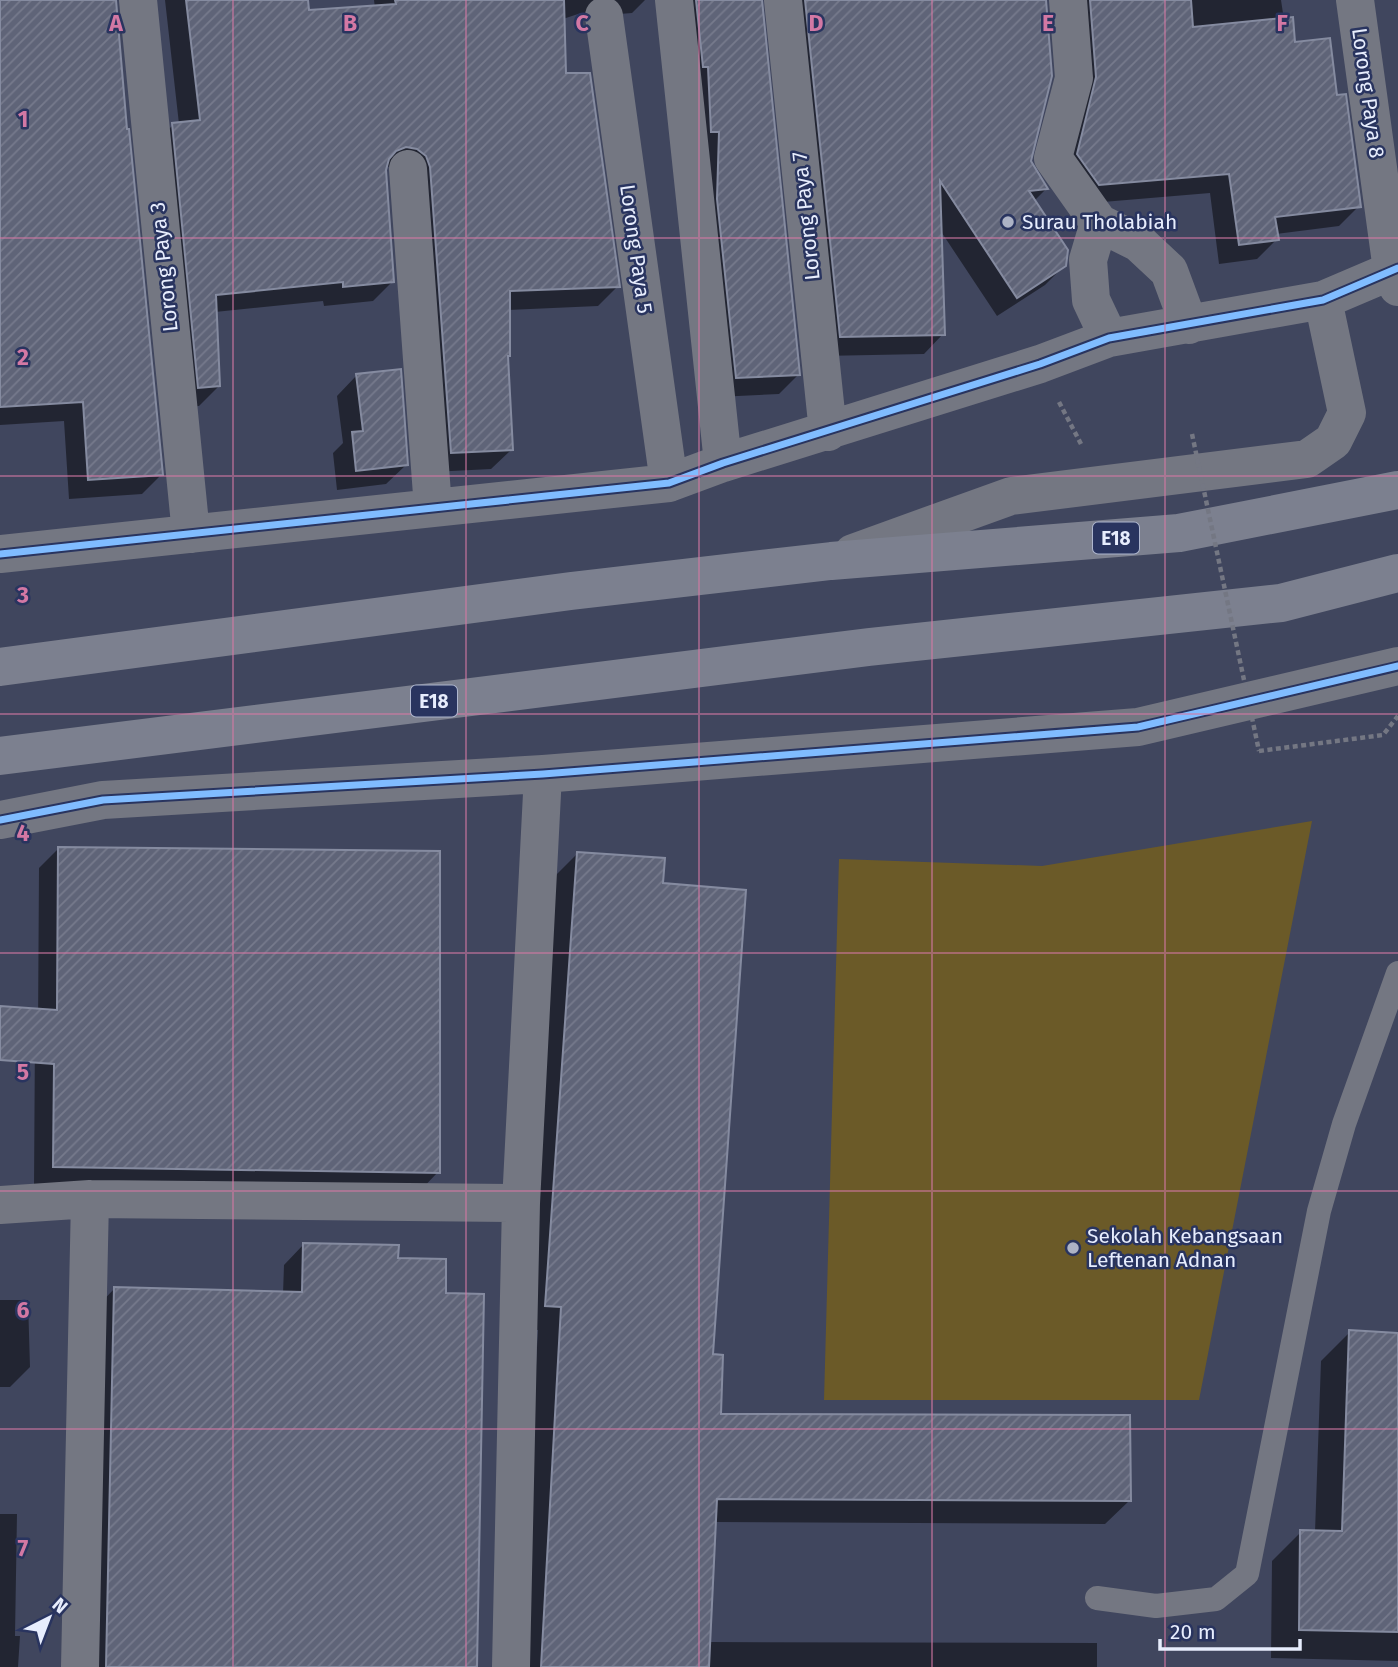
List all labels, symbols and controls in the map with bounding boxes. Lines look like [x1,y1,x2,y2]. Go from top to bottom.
text: A [108,9,123,37]
text: B [343,9,357,37]
text: C [575,9,589,37]
text: D [809,9,824,37]
text: E [1042,9,1054,37]
text: F [1276,9,1288,37]
street label: Lorong Paya 8 [1346,26,1390,160]
text: 1 [18,105,28,133]
street label: Lorong Paya 7 [786,150,826,282]
street label: Lorong Paya 5 [614,183,658,315]
street label: Lorong Paya 3 [144,201,184,333]
place label: Surau Tholabiah [1022,209,1177,235]
marker: Surau Tholabiah [1000,214,1016,230]
text: 2 [17,343,29,371]
road number: E18 [1093,523,1139,554]
text: 3 [16,581,29,609]
road number: E18 [411,686,457,716]
text: 4 [17,819,30,847]
text: 5 [17,1058,29,1086]
place label: Sekolah Kebangsaan Leftenan Adnan [1087,1223,1283,1273]
marker: Sekolah Kebangsaan Leftenan Adnan [1065,1240,1081,1256]
text: 6 [17,1296,30,1324]
text: 7 [18,1534,29,1562]
north arrow [14,1583,84,1653]
text: N [48,1593,72,1619]
scale bar [1160,1608,1300,1652]
text: 20 m [1170,1619,1216,1645]

